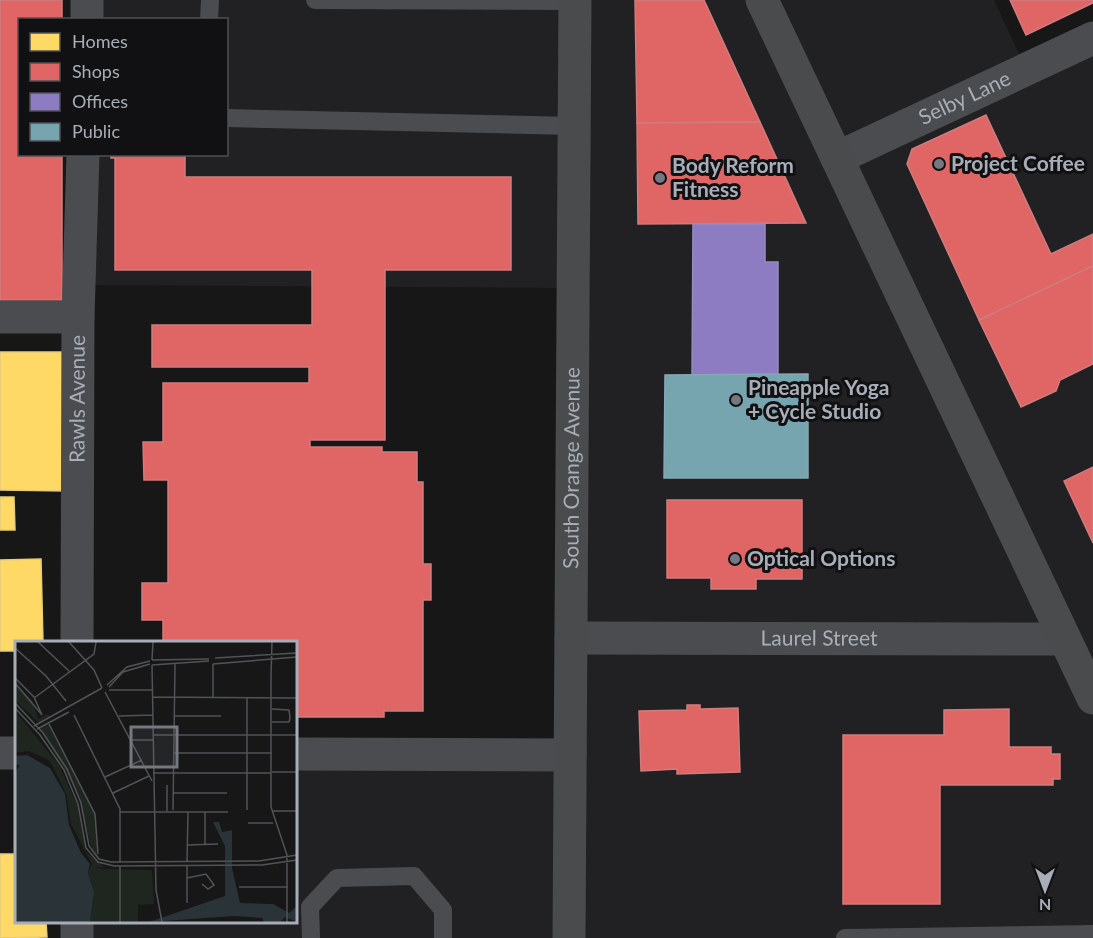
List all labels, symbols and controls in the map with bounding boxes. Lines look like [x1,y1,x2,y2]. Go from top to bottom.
legend [18,18,228,156]
text: Homes [72,30,128,52]
text: Shops [72,60,120,82]
street label: Selby Lane [914,65,1014,129]
text: Offices [72,90,128,112]
text: Public [72,120,120,142]
place label: Project Coffee [951,150,1085,175]
place label: Body Reform Fitness [672,152,794,201]
marker: Project Coffee [932,157,946,171]
marker: Body Reform Fitness [653,171,667,185]
street label: Rawls Avenue [64,335,89,463]
street label: South Orange Avenue [557,367,584,569]
place label: Pineapple Yoga + Cycle Studio [748,374,890,423]
marker: Pineapple Yoga + Cycle Studio [729,393,743,407]
place label: Optical Options [747,545,895,570]
marker: Optical Options [728,552,742,566]
street label: Laurel Street [761,624,878,650]
inset map [15,641,297,923]
north arrow [1015,860,1075,920]
text: N [1039,896,1051,915]

